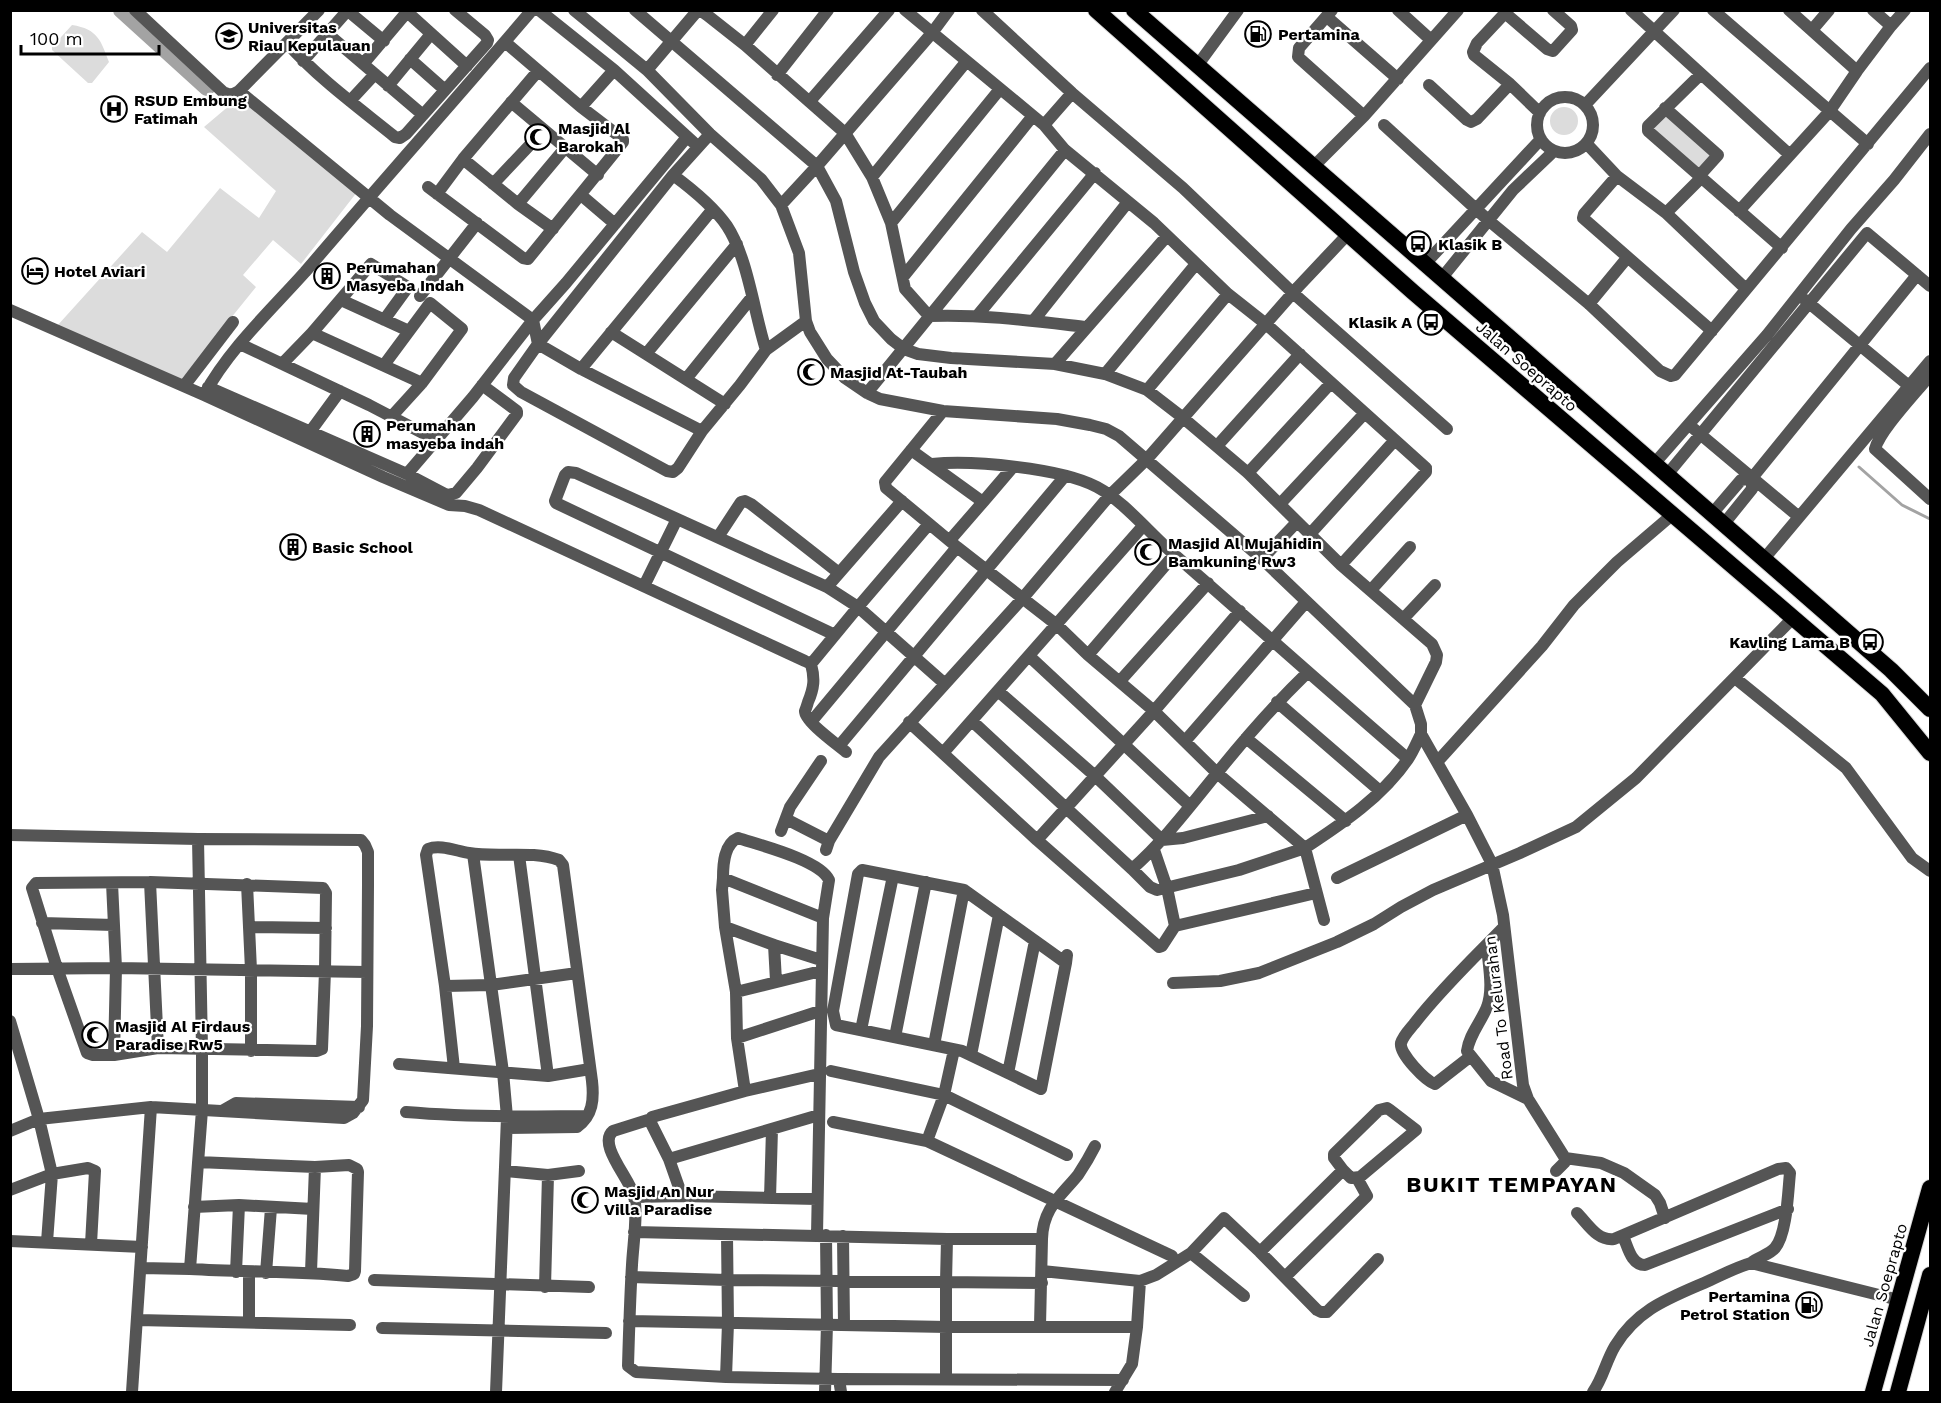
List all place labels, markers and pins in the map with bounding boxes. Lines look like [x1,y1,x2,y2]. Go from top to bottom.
place label: Universitas Riau Kepulauan [248,18,371,55]
fuel station icon: Pertamina [1243,19,1273,49]
school or university icon: Universitas Riau Kepulauan [214,21,244,51]
place label: Pertamina [1278,25,1360,44]
place label: RSUD Embung Fatimah [134,91,247,128]
hospital icon: RSUD Embung Fatimah [99,94,129,124]
place label: Masjid Al Barokah [558,119,631,156]
mosque icon: Masjid Al Barokah [523,122,553,152]
bus stop icon: Klasik B [1403,229,1433,259]
place label: Klasik B [1438,235,1502,254]
hotel icon: Hotel Aviari [20,256,50,286]
place label: Perumahan Masyeba Indah [346,258,464,295]
building icon: Perumahan Masyeba Indah [312,261,342,291]
place label: Hotel Aviari [54,262,145,281]
bus stop icon: Klasik A [1416,307,1446,337]
place label: Klasik A [1348,313,1412,332]
mosque icon: Masjid At-Taubah [796,357,826,387]
place label: Masjid At-Taubah [830,363,967,382]
place label: Perumahan masyeba indah [386,416,504,453]
building icon: Perumahan masyeba indah [352,419,382,449]
building icon: Basic School [278,532,308,562]
place label: Masjid Al Mujahidin Bamkuning Rw3 [1168,534,1322,571]
mosque icon: Masjid Al Mujahidin Bamkuning Rw3 [1133,537,1163,567]
place label: Basic School [312,538,414,557]
bus stop icon: Kavling Lama B [1855,627,1885,657]
place label: Kavling Lama B [1729,633,1850,652]
place label: Masjid Al Firdaus Paradise Rw5 [115,1017,251,1054]
mosque icon: Masjid Al Firdaus Paradise Rw5 [80,1020,110,1050]
place label: Masjid An Nur Villa Paradise [604,1182,714,1219]
mosque icon: Masjid An Nur Villa Paradise [570,1185,600,1215]
place label: Pertamina Petrol Station [1680,1287,1791,1324]
fuel station icon: Pertamina Petrol Station [1794,1290,1824,1320]

